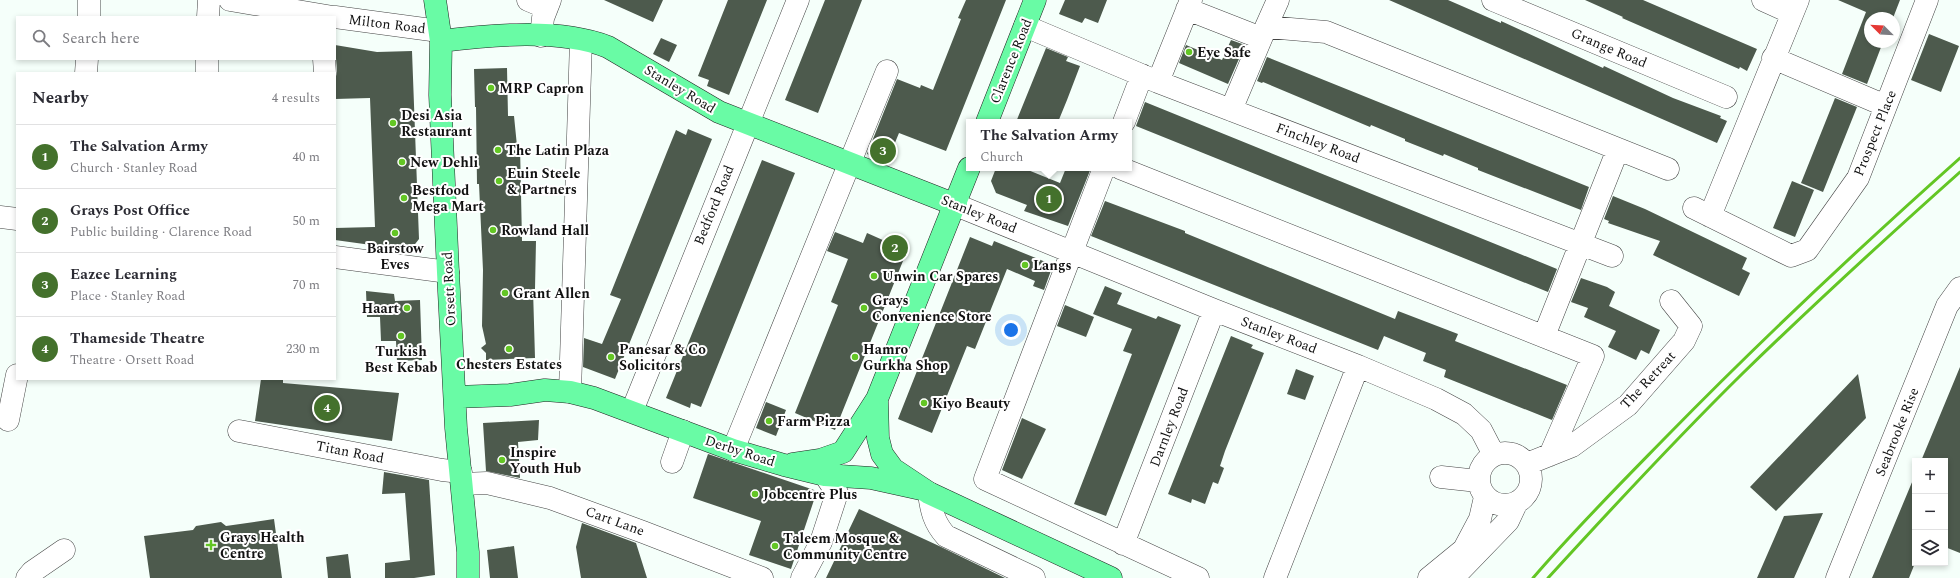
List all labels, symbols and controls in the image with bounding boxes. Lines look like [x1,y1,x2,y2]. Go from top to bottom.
street label: Milton Road [347,9,427,39]
north arrow [1864,12,1900,48]
street label: Clarence Road [984,15,1038,107]
search box [16,16,336,60]
street label: Grange Road [1568,23,1650,73]
icon: search [30,27,52,49]
text: Search here [62,27,140,50]
place label: Eye Safe [1197,42,1251,63]
marker: Eye Safe [1184,47,1194,57]
street label: Stanley Road [640,59,720,119]
place label: MRP Capron [499,78,584,99]
marker: MRP Capron [486,83,496,93]
text: Nearby [32,85,88,111]
street label: Prospect Place [1848,87,1902,179]
text: 4 results [272,88,320,108]
place label: Desi Asia Restaurant [401,105,473,142]
street label: Finchley Road [1273,117,1363,169]
marker: Desi Asia Restaurant [388,118,398,128]
popup [966,119,1132,171]
text: The Salvation Army [980,124,1118,147]
text: The Salvation Army [70,135,208,158]
pin: 3 [870,136,896,166]
place label: The Latin Plaza [506,140,610,161]
marker: The Latin Plaza [493,145,503,155]
text: 1 [41,147,49,167]
text: 40 m [293,147,320,167]
text: Church [980,147,1023,167]
place label: New Dehli [410,152,479,173]
marker: New Dehli [397,157,407,167]
text: Church · Stanley Road [70,158,197,178]
street label: Bedford Road [688,162,740,248]
place label: Euin Steele & Partners [507,163,581,200]
marker: Euin Steele & Partners [494,176,504,186]
place label: Bestfood Mega Mart [412,180,484,217]
pin: 1 [1036,184,1062,214]
street label: Stanley Road [938,189,1020,239]
marker: Bestfood Mega Mart [399,193,409,203]
text: Grays Post Office [70,199,190,222]
text: 2 [41,211,49,231]
text: 50 m [293,211,320,231]
place label: Rowland Hall [501,220,589,241]
text: Public building · Clarence Road [70,222,252,242]
marker: Rowland Hall [488,225,498,235]
marker: Bairstow Eves [390,228,400,238]
pin: 2 [882,233,908,263]
place label: Bairstow Eves [366,238,424,275]
street label: Orsett Road [437,251,461,327]
place label: Langs [1033,255,1072,276]
marker: Langs [1020,260,1030,270]
text: Eazee Learning [70,263,177,286]
place label: Unwin Car Spares [882,266,998,287]
marker: Unwin Car Spares [869,271,879,281]
text: 3 [41,275,49,295]
text: 70 m [293,275,320,295]
place label: Grant Allen [513,283,590,304]
text: Place · Stanley Road [70,286,185,306]
marker: Grant Allen [500,288,510,298]
place label: Grays Convenience Store [872,290,992,327]
place label: Haart [362,298,400,319]
marker: Haart [402,303,412,313]
marker: Grays Convenience Store [859,303,869,313]
street label: Stanley Road [1238,311,1320,359]
your location [1001,320,1021,340]
text: Thameside Theatre [70,327,205,350]
marker: Turkish Best Kebab [396,331,406,341]
text: 4 [41,339,49,359]
text: 230 m [286,339,320,359]
place label: Panesar & Co Solicitors [619,339,706,376]
place label: Hamro Gurkha Shop [863,339,948,376]
place label: Turkish Best Kebab [365,341,437,378]
marker: Chesters Estates [504,344,514,354]
street label: The Retreat [1615,346,1681,414]
text: Theatre · Orsett Road [70,350,194,370]
marker: Panesar & Co Solicitors [606,352,616,362]
marker: Hamro Gurkha Shop [850,352,860,362]
place label: Chesters Estates [456,354,562,375]
street label: Darnley Road [1144,384,1194,470]
street label: Seabrooke Rise [1870,384,1924,480]
pin: 4 [314,393,340,423]
place label: Kiyo Beauty [932,393,1011,414]
marker: Kiyo Beauty [919,398,929,408]
place label: Farm Pizza [777,411,851,432]
marker: Farm Pizza [764,416,774,426]
street label: Derby Road [702,430,778,472]
street label: Titan Road [314,435,386,469]
place label: Inspire Youth Hub [510,442,581,479]
marker: Inspire Youth Hub [497,455,507,465]
map controls [1912,458,1948,566]
button: + [1912,458,1948,494]
place label: Jobcentre Plus [763,484,858,505]
marker: Jobcentre Plus [750,489,760,499]
button: − [1912,494,1948,530]
street label: Cart Lane [582,501,648,541]
place label: Grays Health Centre [220,527,305,564]
place label: Taleem Mosque & Community Centre [783,528,907,565]
button: layers [1912,530,1948,566]
marker: Grays Health Centre [205,539,217,551]
marker: Taleem Mosque & Community Centre [770,541,780,551]

